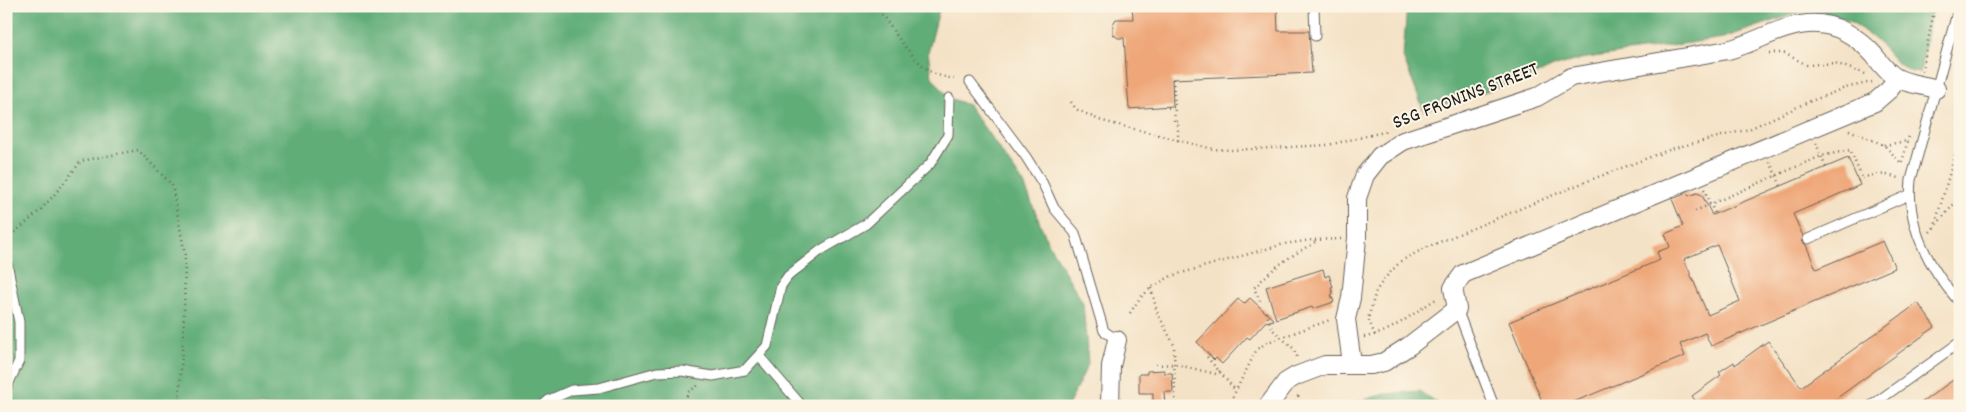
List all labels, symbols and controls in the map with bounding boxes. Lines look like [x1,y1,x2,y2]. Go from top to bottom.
street label: SSG FRONINS STREET [1389,56,1543,138]

